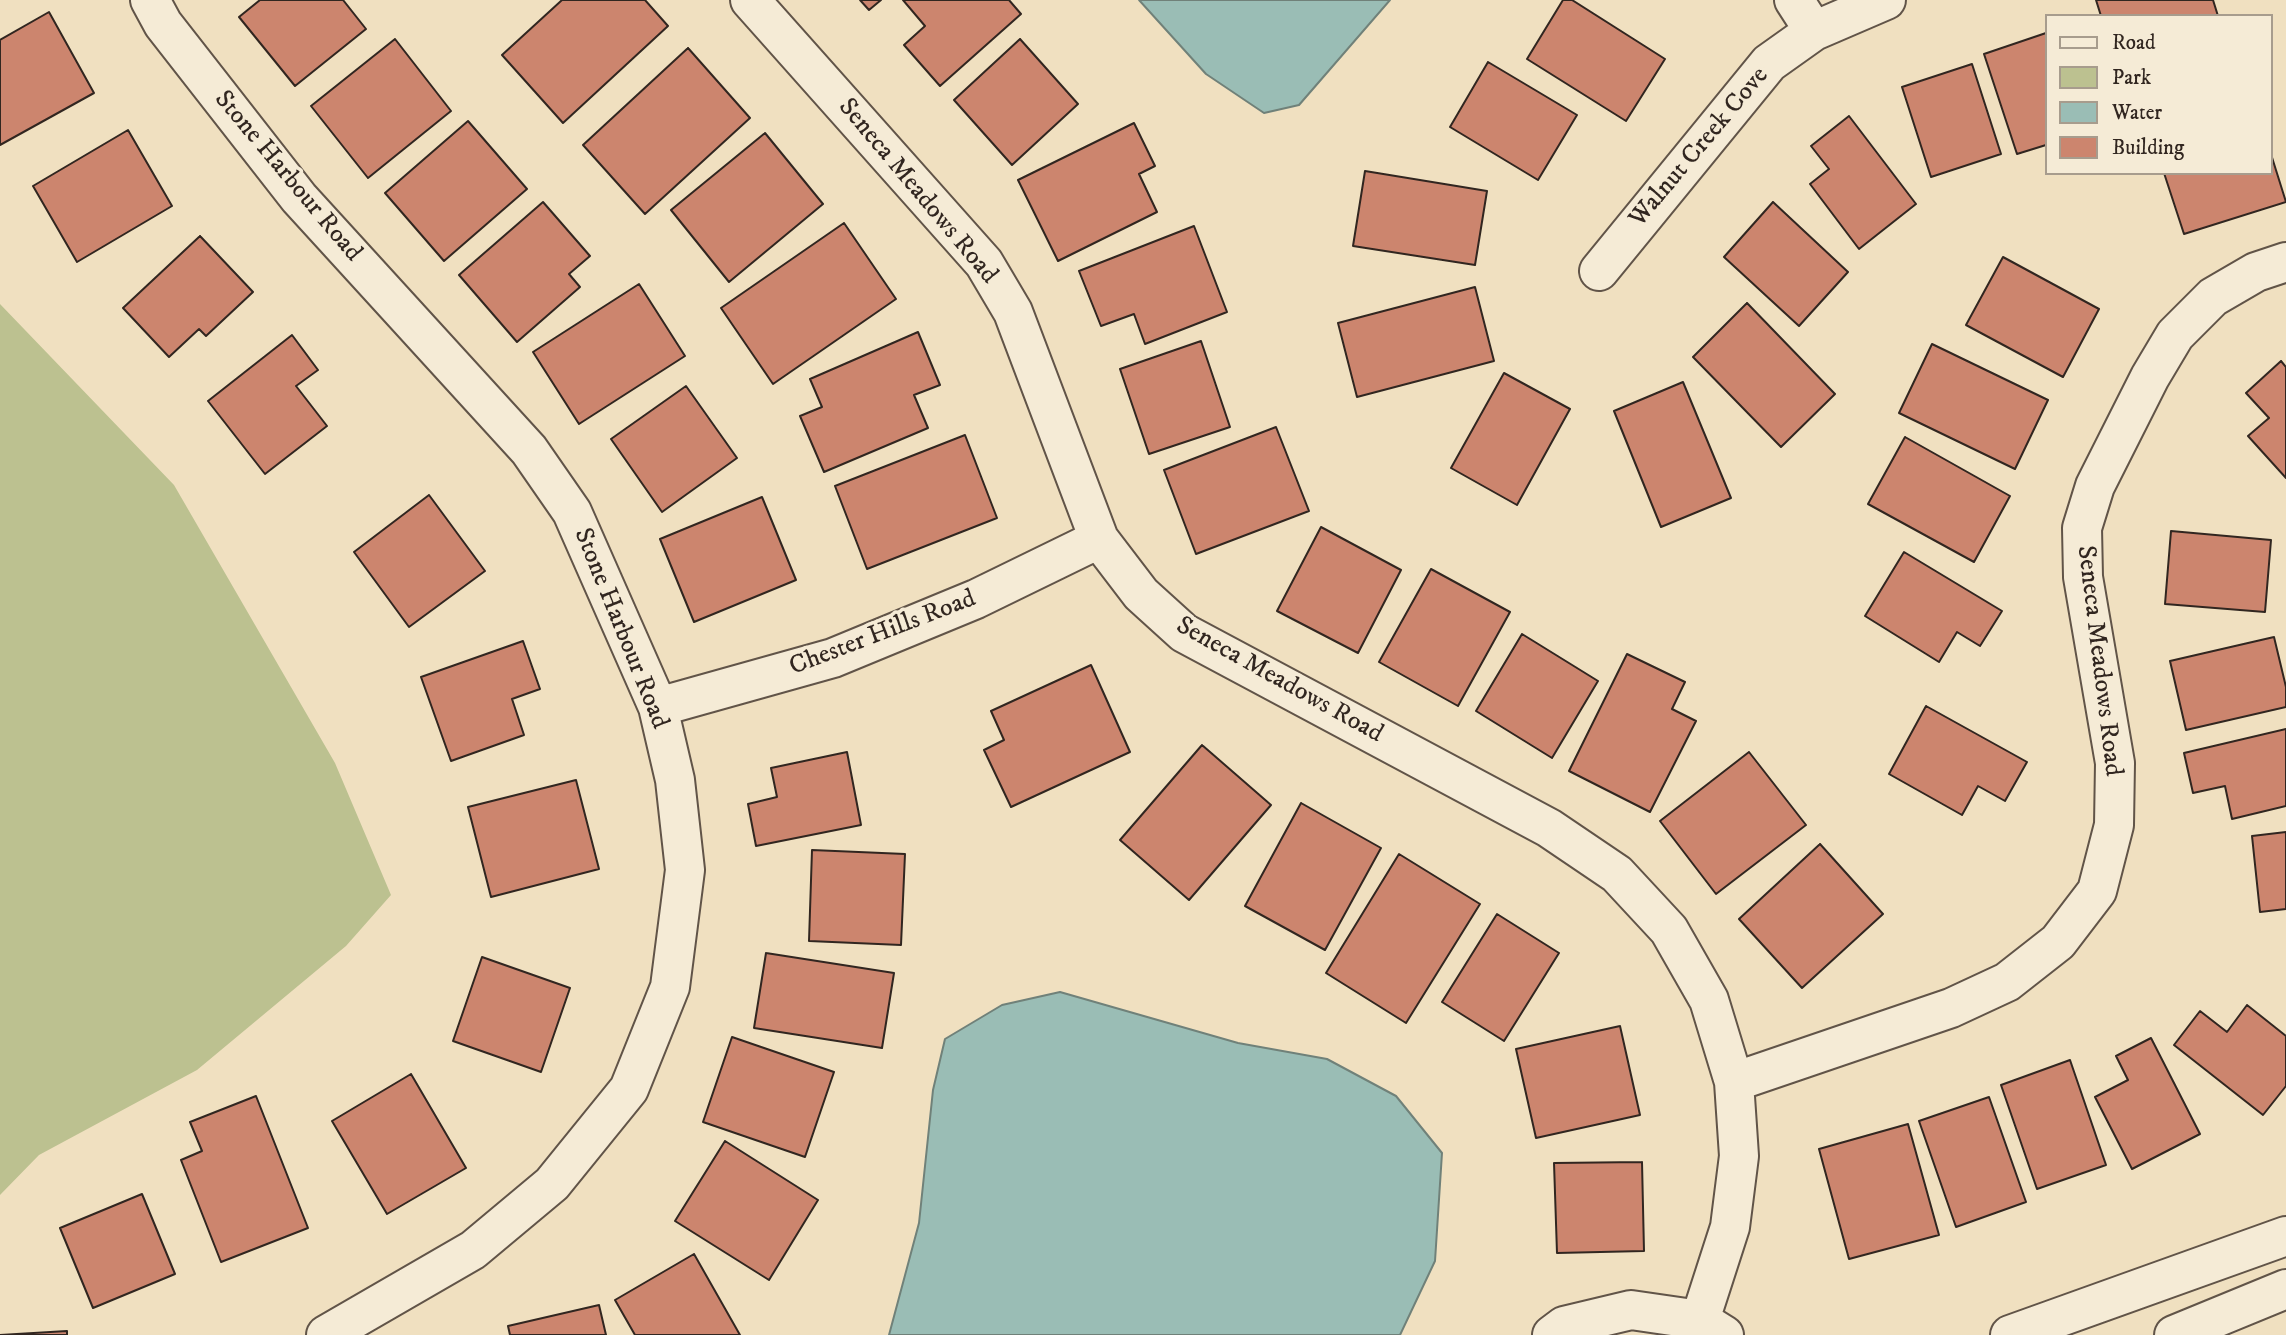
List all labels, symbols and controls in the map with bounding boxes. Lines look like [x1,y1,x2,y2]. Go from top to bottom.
legend [2044,14,2272,175]
text: Road [2112,30,2156,56]
street label: Walnut Creek Cove [1624,61,1776,235]
text: Park [2112,65,2151,91]
street label: Stone Harbour Road [206,85,368,269]
street label: Seneca Meadows Road [830,93,1004,291]
text: Water [2112,100,2162,126]
text: Building [2112,135,2184,161]
street label: Stone Harbour Road [566,524,674,734]
street label: Seneca Meadows Road [2068,544,2128,778]
street label: Chester Hills Road [786,584,980,684]
street label: Seneca Meadows Road [1170,611,1388,751]

